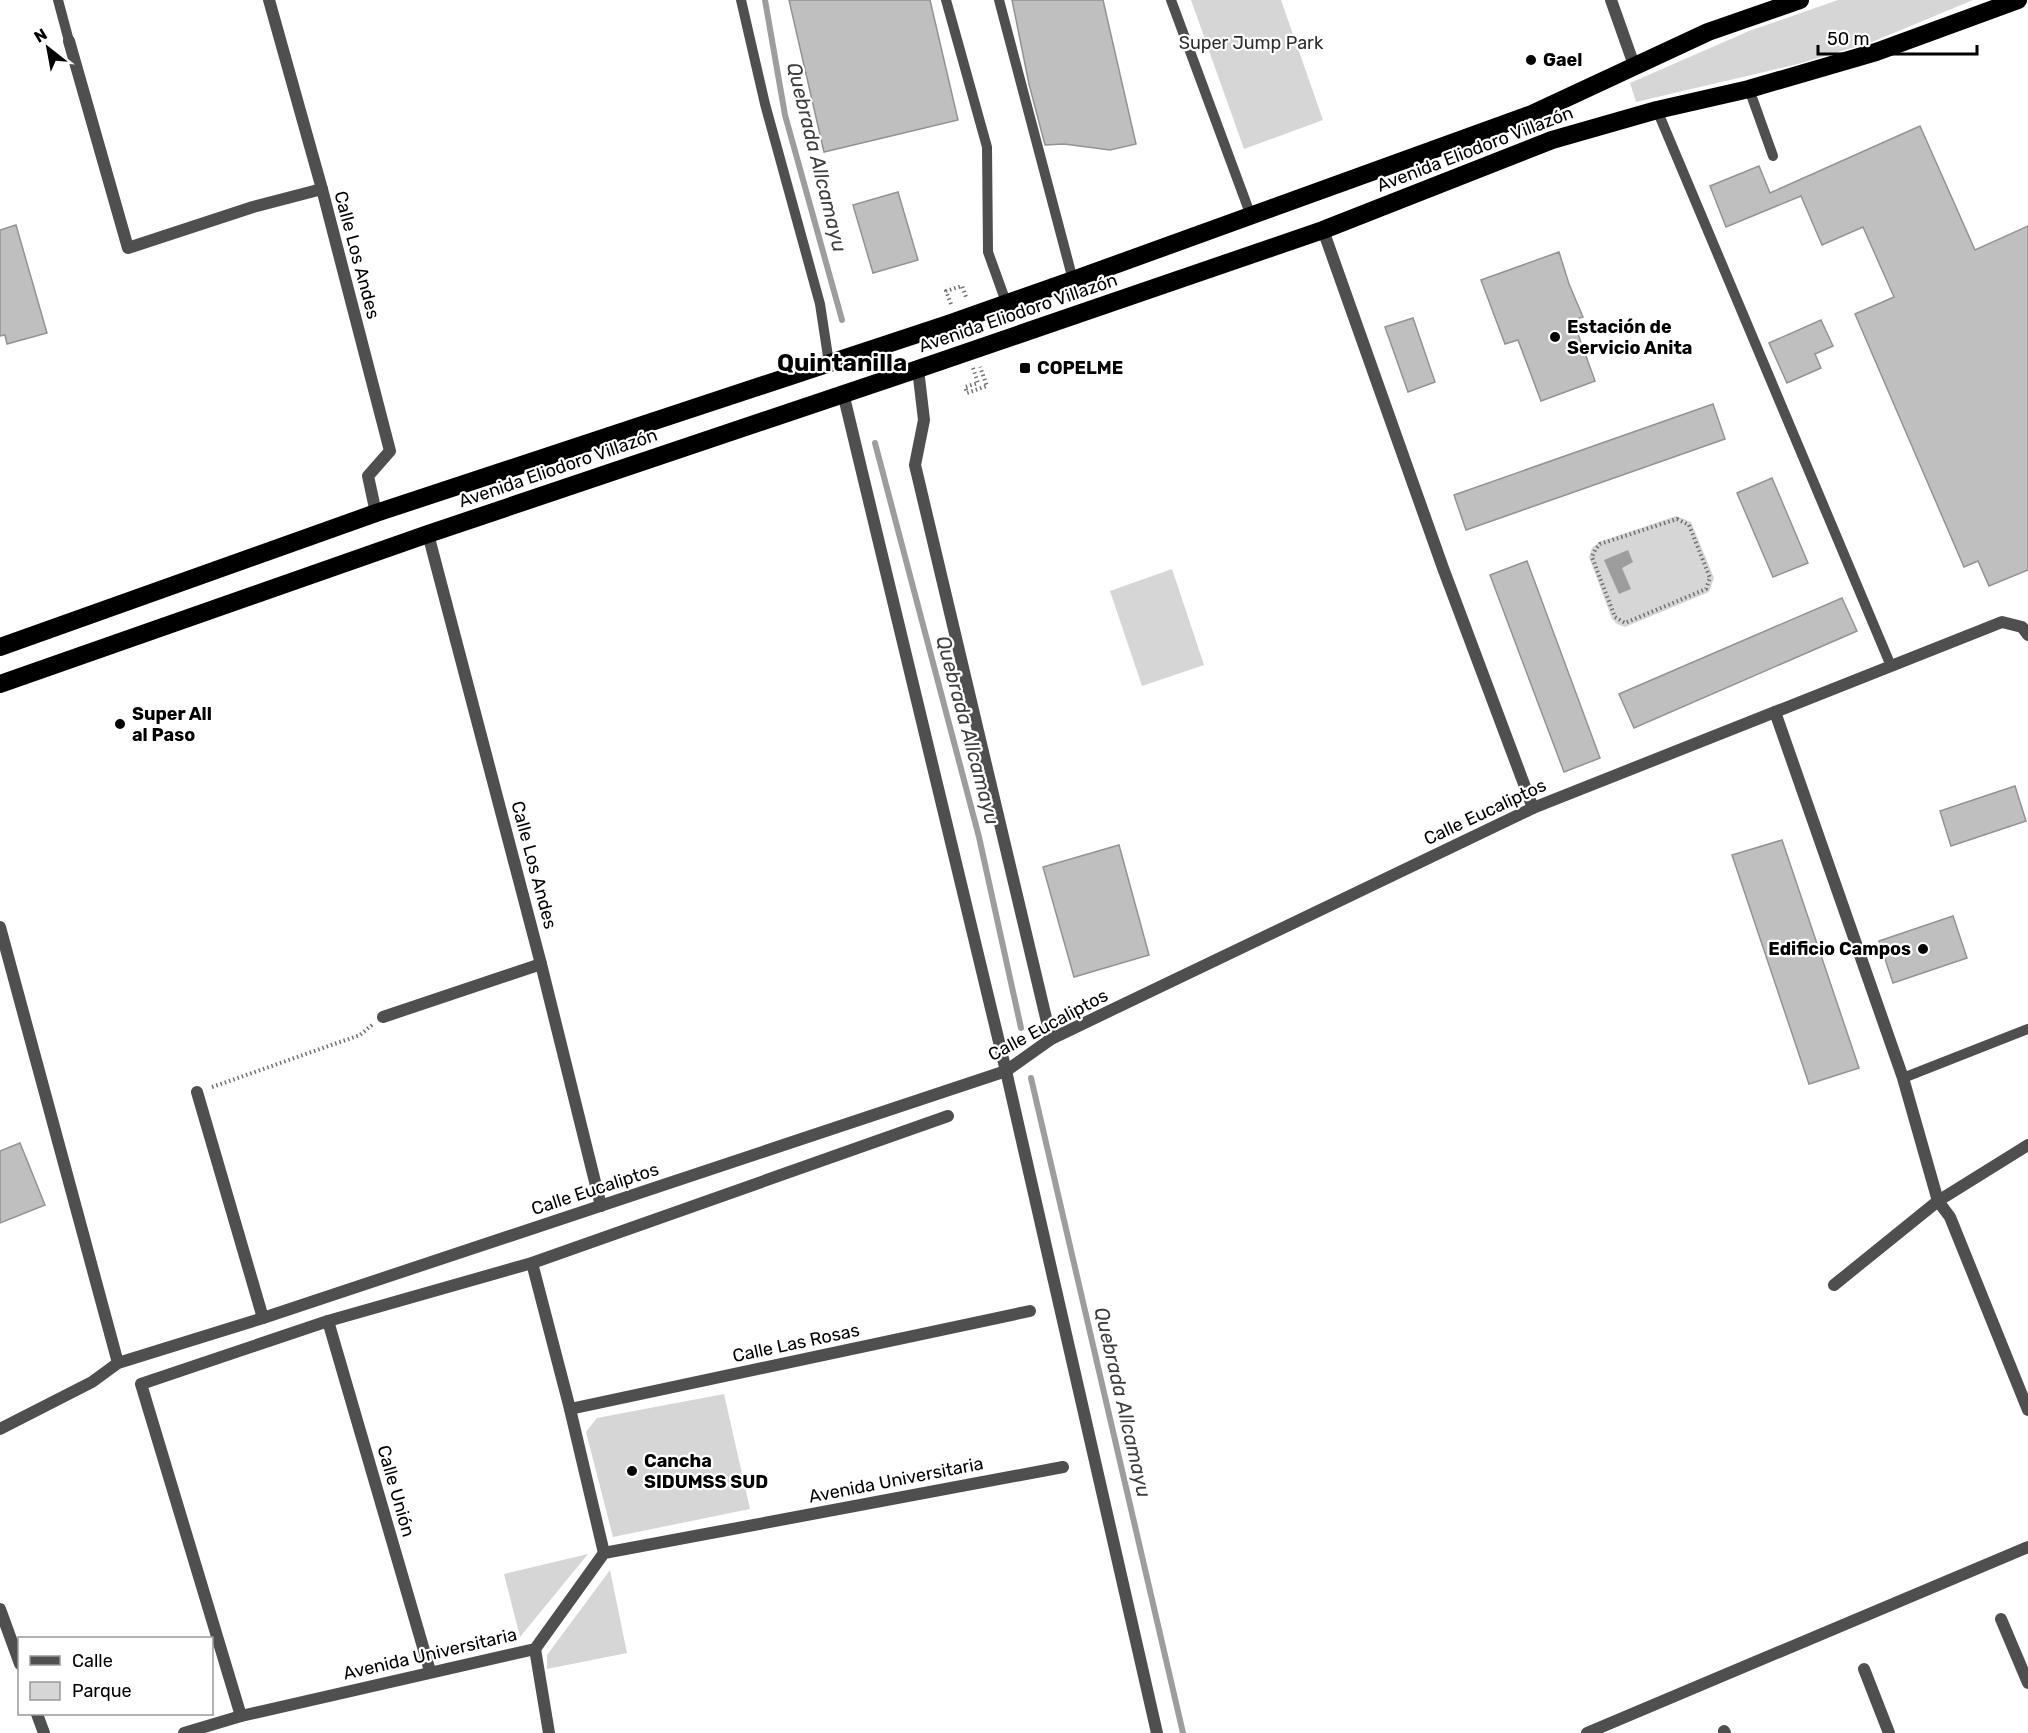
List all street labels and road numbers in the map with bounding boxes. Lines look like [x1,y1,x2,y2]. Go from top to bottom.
street label: Avenida Eliodoro Villazón [1374,101,1576,197]
street label: Calle Los Andes [329,189,385,321]
street label: Avenida Eliodoro Villazón [916,269,1120,357]
street label: Avenida Eliodoro Villazón [456,424,660,512]
street label: Calle Eucaliptos [1420,774,1550,850]
street label: Calle Los Andes [506,799,562,931]
street label: Calle Eucaliptos [984,984,1112,1066]
street label: Calle Eucaliptos [529,1158,661,1220]
street label: Calle Las Rosas [731,1319,861,1367]
street label: Calle Unión [372,1443,420,1539]
street label: Avenida Universitaria [807,1452,985,1508]
street label: Avenida Universitaria [341,1623,519,1685]

